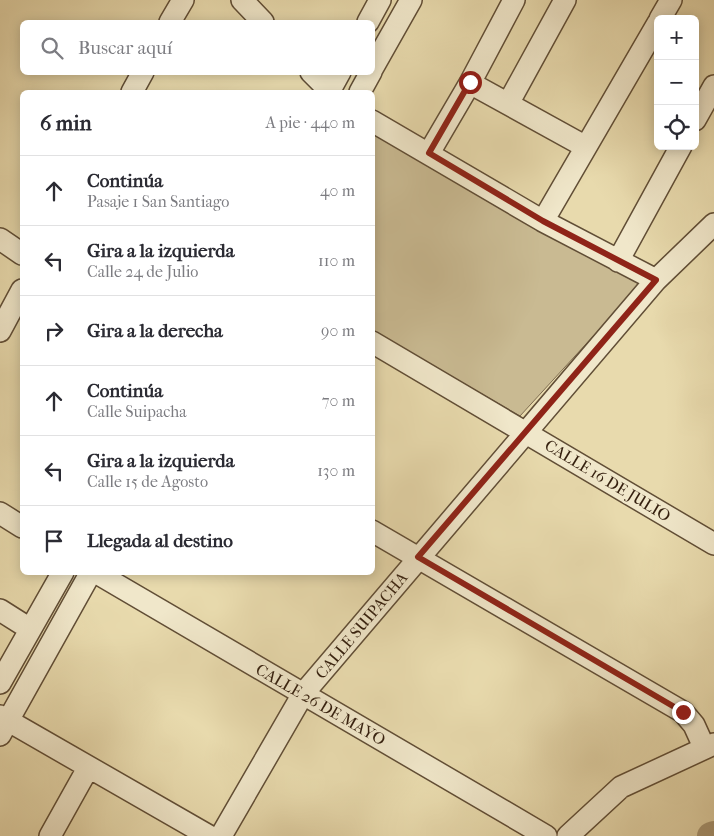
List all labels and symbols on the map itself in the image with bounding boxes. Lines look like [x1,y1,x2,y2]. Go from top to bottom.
route start [459,71,482,94]
street label: CALLE 16 DE JULIO [541,435,674,525]
street label: CALLE SUIPACHA [311,568,412,683]
street label: CALLE 26 DE MAYO [252,660,389,749]
route end [672,701,695,724]

